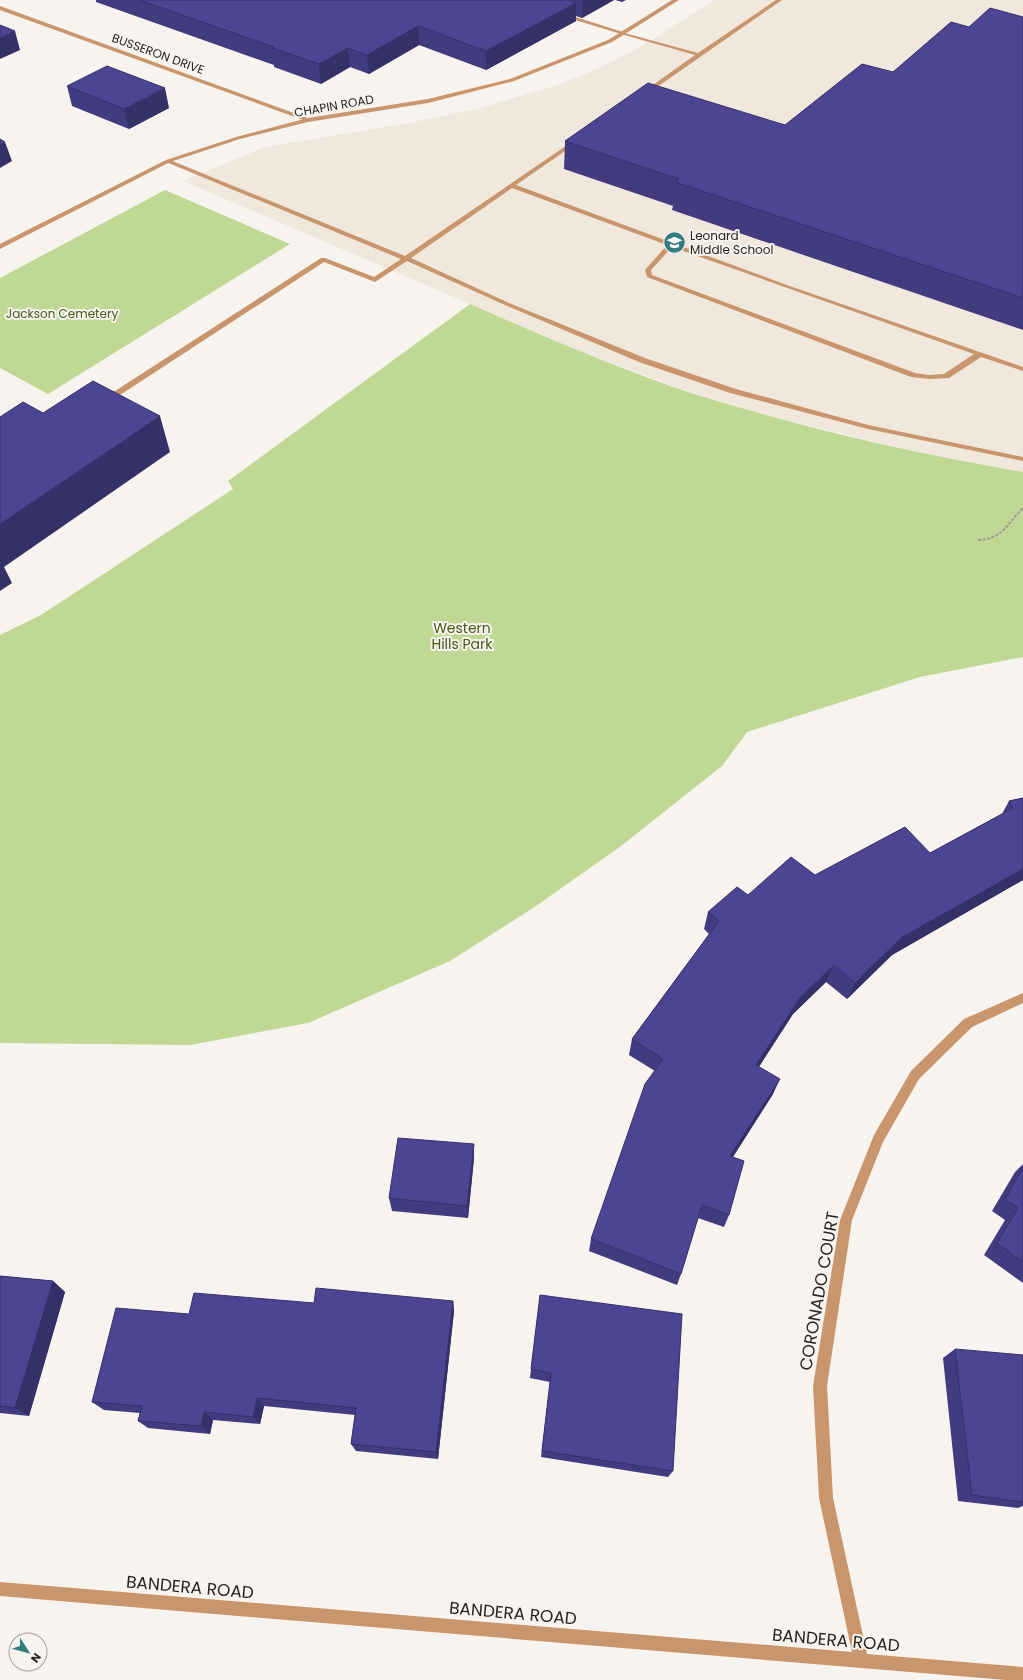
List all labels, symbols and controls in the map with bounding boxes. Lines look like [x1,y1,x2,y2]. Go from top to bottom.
street label: BUSSERON DRIVE [110,29,207,78]
street label: CHAPIN ROAD [293,90,375,121]
place label: Leonard Middle School [690,227,773,258]
school or university icon: Leonard Middle School [662,230,688,256]
park label: Jackson Cemetery [6,305,118,322]
park label: Western Hills Park [431,618,493,654]
street label: CORONADO COURT [793,1210,845,1372]
street label: BANDERA ROAD [125,1569,255,1605]
street label: BANDERA ROAD [448,1595,578,1631]
street label: BANDERA ROAD [771,1622,901,1658]
north arrow [8,1632,48,1672]
text: N [27,1650,45,1666]

